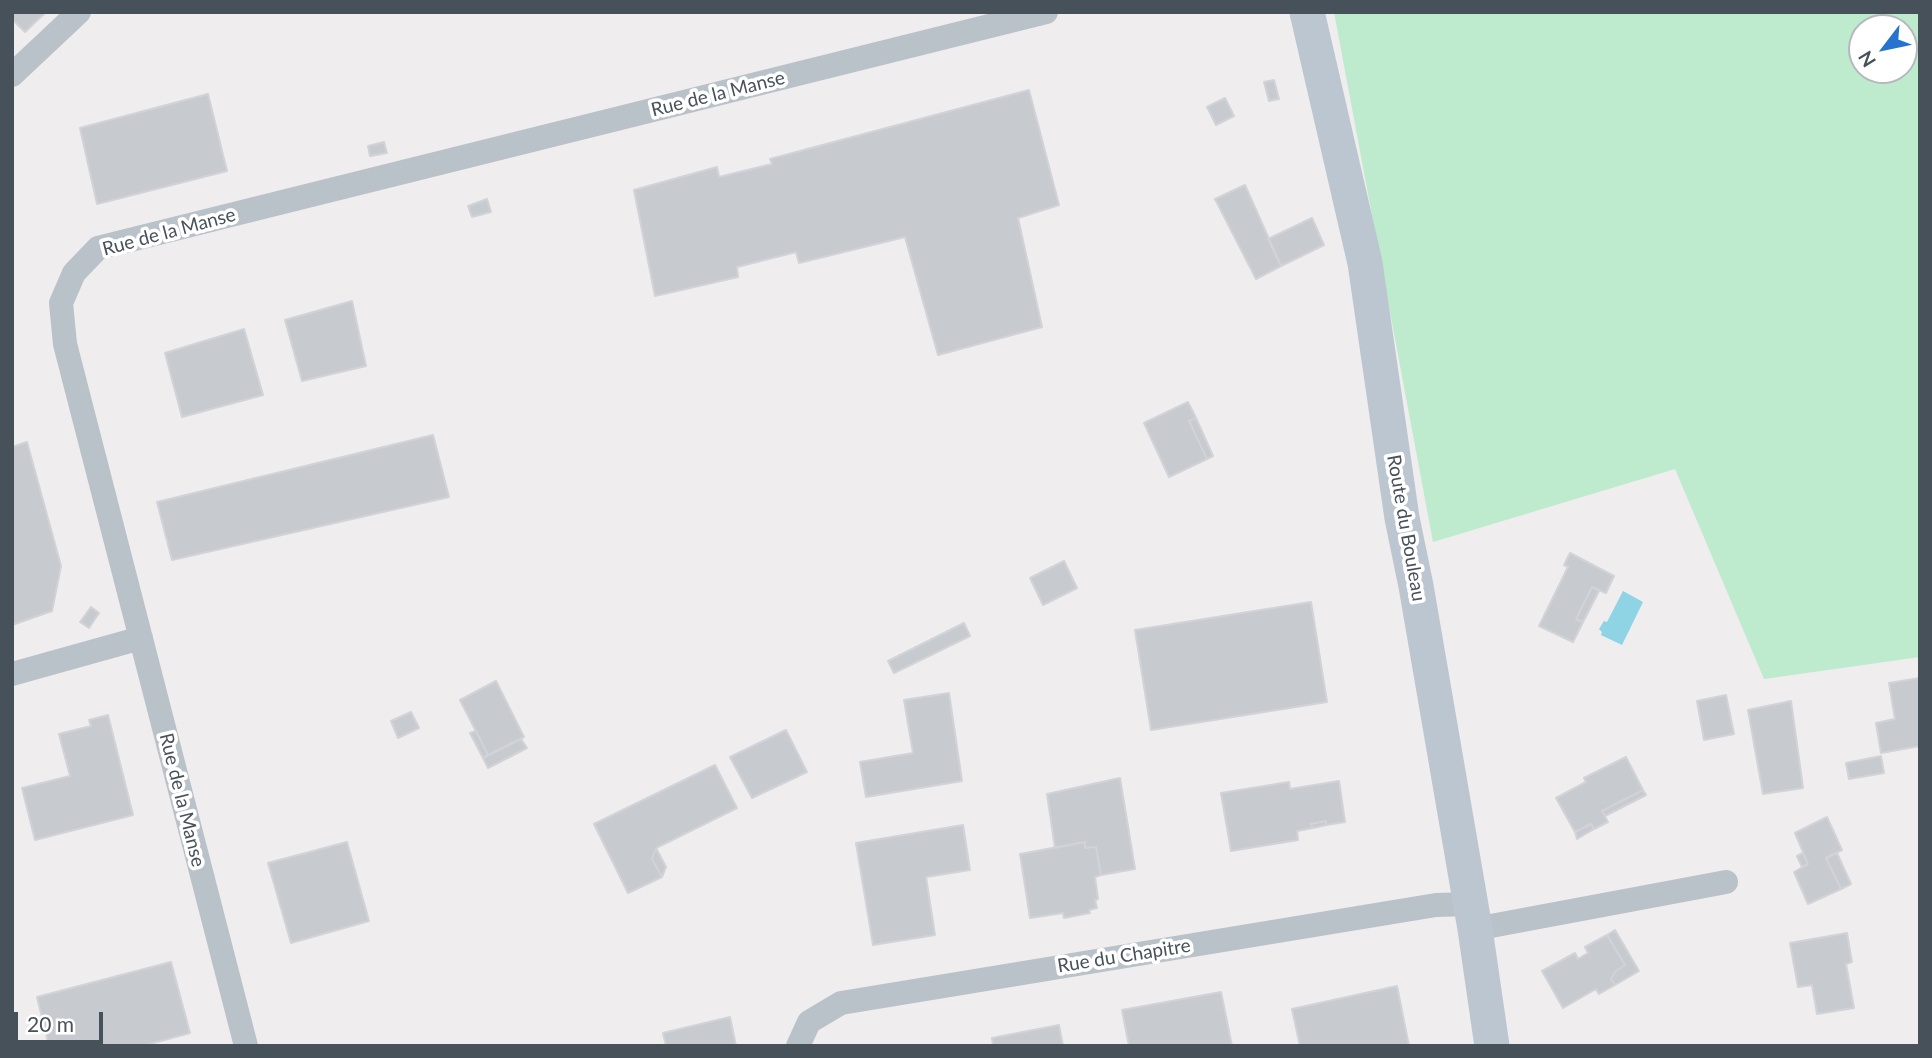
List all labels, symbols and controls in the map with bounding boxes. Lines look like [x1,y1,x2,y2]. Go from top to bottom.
north arrow [1848,14,1918,84]
text: N [1853,47,1880,72]
street label: Rue de la Manse [649,66,787,122]
street label: Rue de la Manse [100,203,238,261]
street label: Route du Bouleau [1382,453,1430,603]
street label: Rue de la Manse [154,731,210,869]
street label: Rue du Chapitre [1056,934,1192,978]
scale bar [18,998,107,1042]
text: 20 m [27,1011,74,1036]

